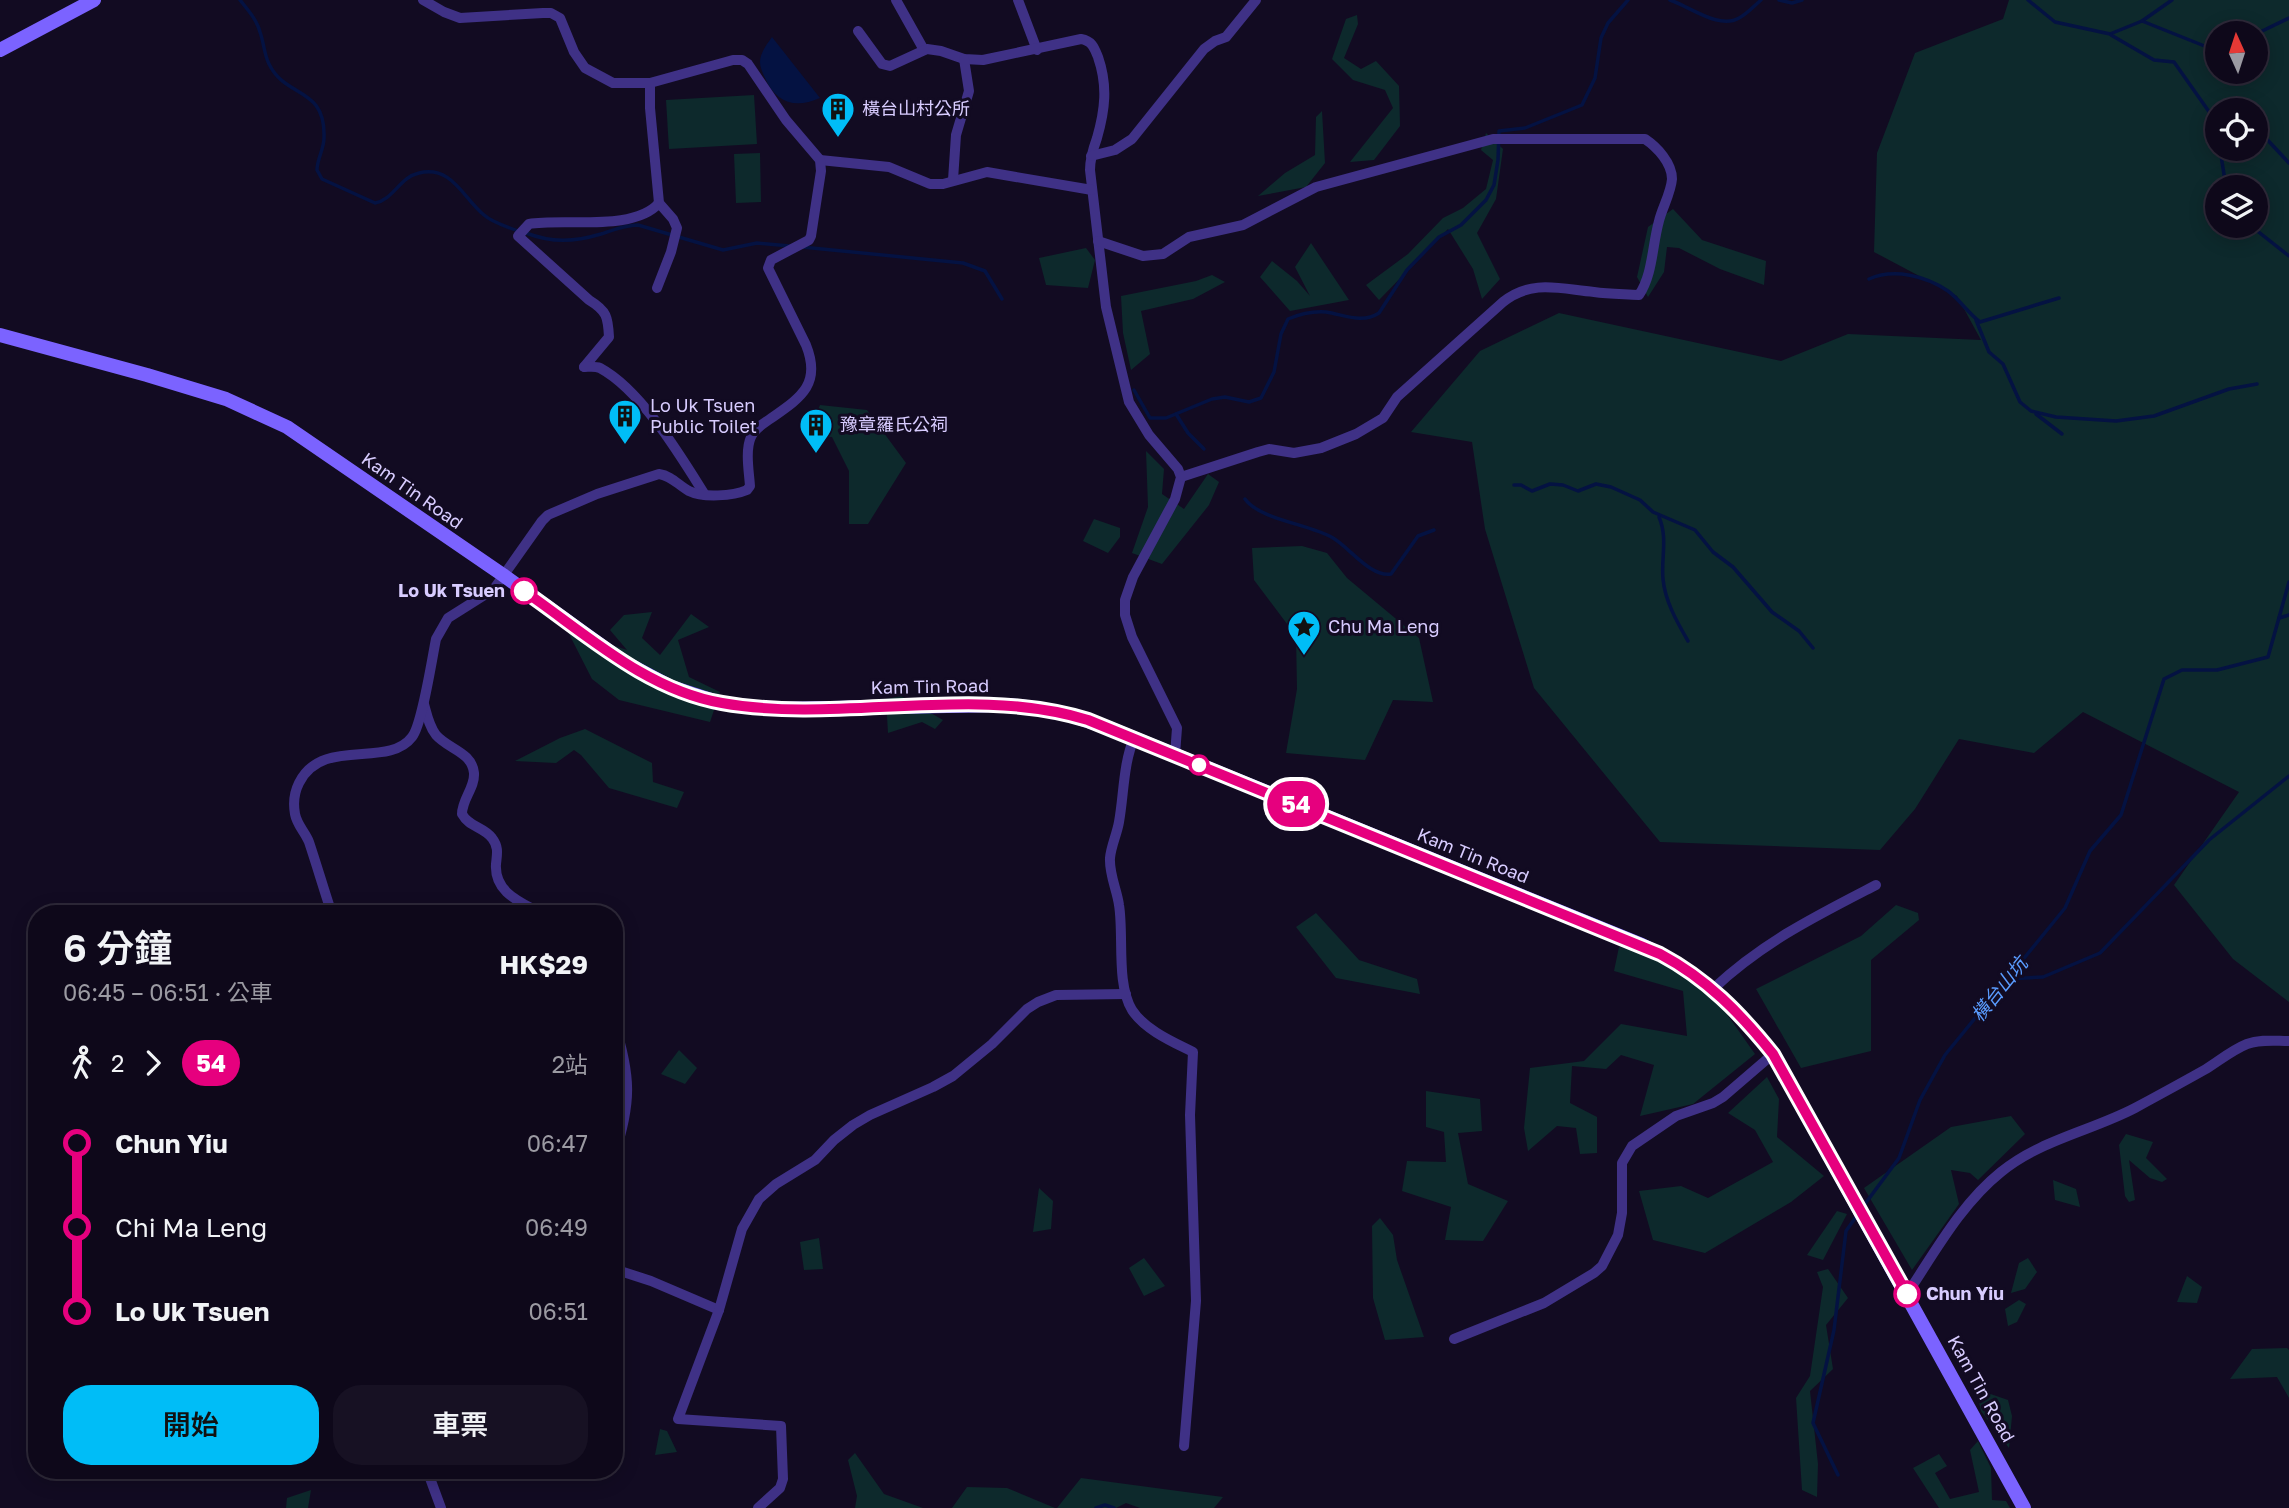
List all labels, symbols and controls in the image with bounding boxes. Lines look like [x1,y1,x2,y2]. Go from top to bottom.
north arrow [2205,21,2268,84]
map controls [2205,21,2268,238]
building icon: 橫台山村公所 [819,90,857,139]
place label: 橫台山村公所 [862,97,970,119]
button: locate [2205,98,2268,161]
button: layers [2205,175,2268,238]
place label: Lo Uk Tsuen Public Toilet [650,394,757,437]
building icon: Lo Uk Tsuen Public Toilet [606,397,644,446]
building icon: 豫章羅氏公祠 [797,406,835,455]
place label: 豫章羅氏公祠 [840,413,948,435]
street label: Kam Tin Road [358,447,467,533]
marker: Lo Uk Tsuen [511,578,537,604]
place label: Lo Uk Tsuen [398,579,505,601]
place icon: Chu Ma Leng [1285,608,1323,657]
place label: Chu Ma Leng [1328,615,1440,637]
street label: Kam Tin Road [871,674,989,698]
unlabelled marker [1189,755,1209,775]
line badge: 54 [1264,781,1328,827]
text: 54 [1281,789,1311,818]
street label: Kam Tin Road [1414,823,1532,887]
text: 6 分鐘 [63,925,172,970]
text: HK$29 [500,949,588,980]
water label: 橫台山坑 [1966,950,2033,1025]
text: 06:45 – 06:51 · 公車 [63,978,273,1006]
icon: walk [63,1044,101,1082]
icon: forward [134,1044,172,1082]
text: 54 [196,1048,226,1077]
text: 2 [111,1049,124,1077]
text: 2站 [552,1050,588,1078]
text: Chun Yiu [115,1128,228,1159]
text: 06:47 [527,1129,588,1157]
text: Chi Ma Leng [115,1212,267,1243]
text: 06:49 [525,1213,588,1241]
marker: Chun Yiu [1894,1281,1920,1307]
place label: Chun Yiu [1926,1282,2004,1304]
text: Lo Uk Tsuen [115,1296,269,1327]
text: 06:51 [528,1297,588,1325]
street label: Kam Tin Road [1944,1331,2020,1446]
button: 開始 [63,1385,319,1465]
button: 車票 [333,1385,588,1465]

